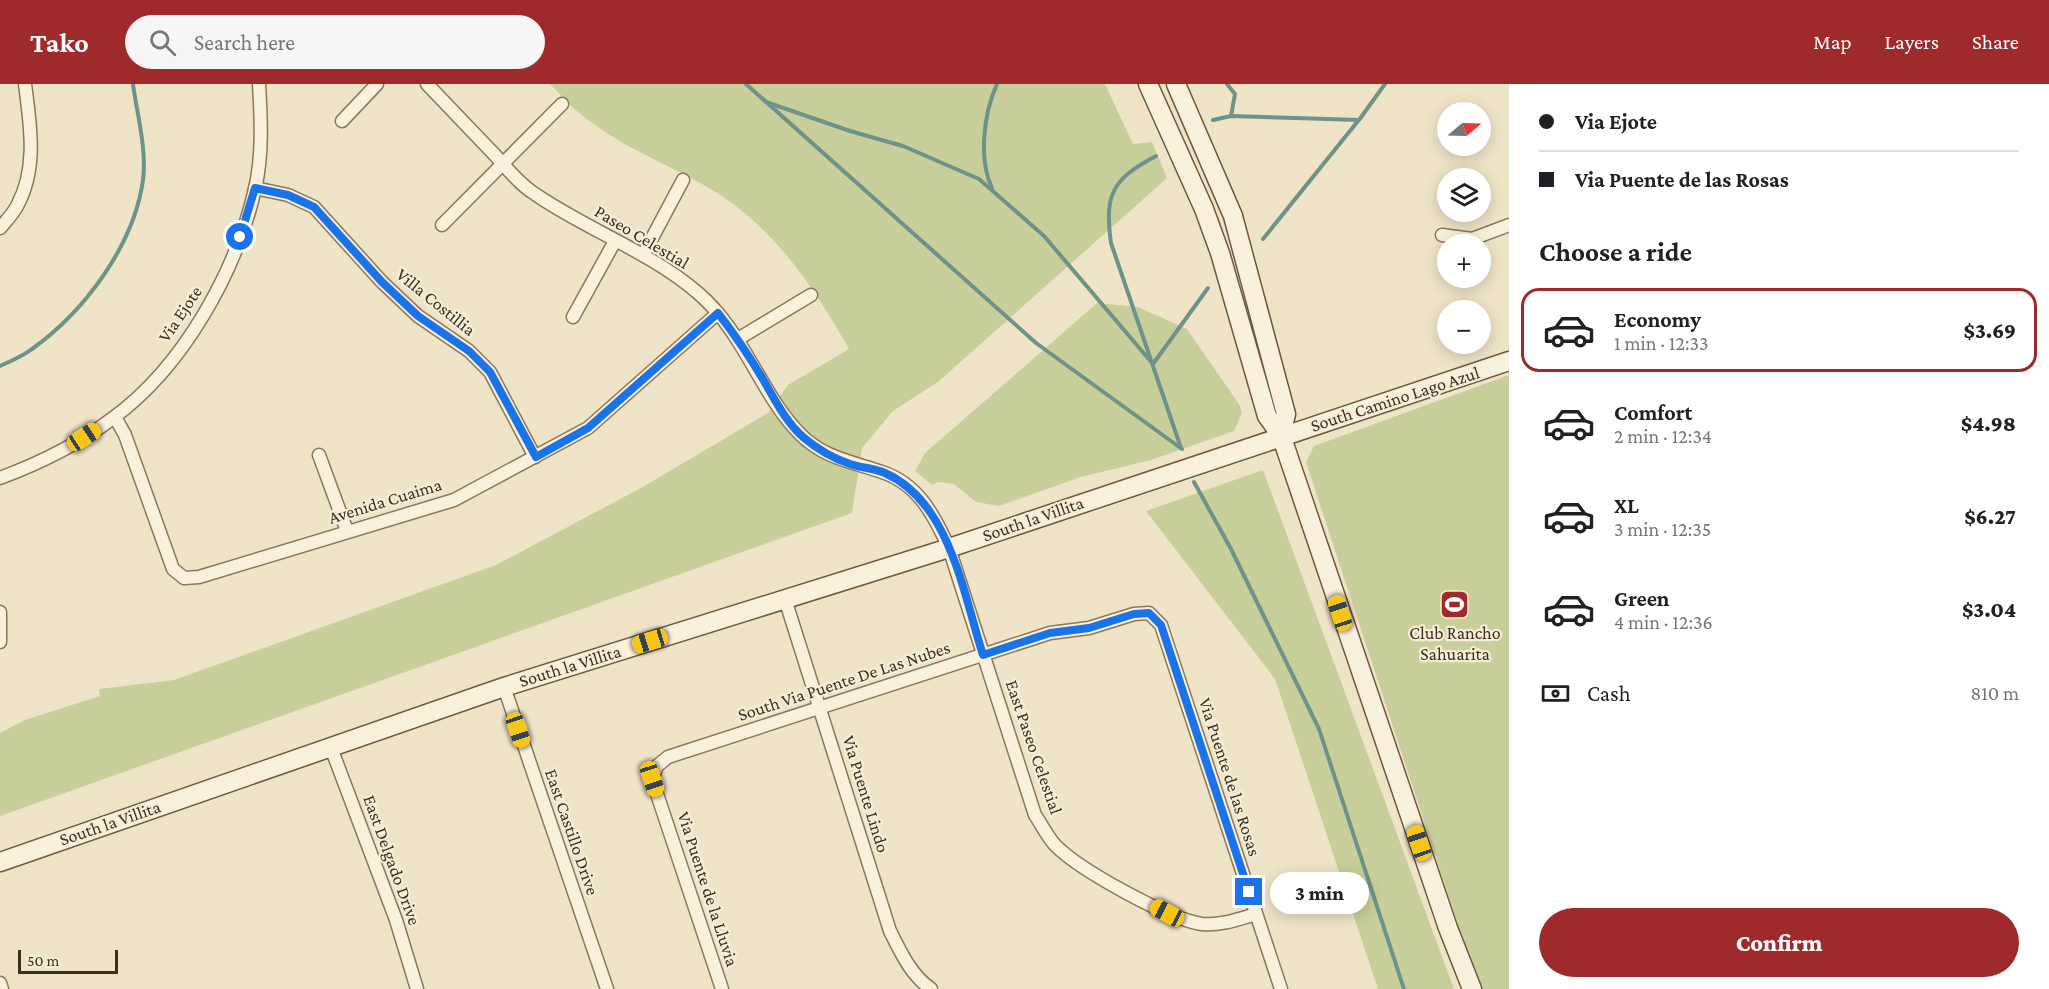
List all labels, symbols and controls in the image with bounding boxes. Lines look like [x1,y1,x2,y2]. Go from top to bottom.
search box [125,15,545,69]
icon: search [146,26,179,59]
text: Tako [30,27,89,58]
text: Search here [194,30,295,55]
text: Map [1813,30,1852,54]
text: Layers [1885,30,1939,54]
text: Share [1972,30,2019,54]
north arrow [1437,102,1491,156]
map controls [1437,102,1491,354]
text: Via Ejote [1575,109,1657,134]
text: Via Puente de las Rosas [1575,167,1789,192]
button: layers [1437,168,1491,222]
street label: Paseo Celestial [591,201,693,273]
route start [226,223,253,250]
button: + [1437,234,1491,288]
text: Choose a ride [1539,237,1692,267]
street label: Villa Costillia [393,264,479,340]
street label: Via Ejote [154,282,207,346]
button: − [1437,300,1491,354]
icon: car [1542,303,1596,357]
text: Economy [1614,307,1701,332]
text: $3.69 [1964,318,2016,343]
text: 1 min · 12:33 [1614,332,1708,354]
street label: South Camino Lago Azul [1308,362,1482,436]
icon: car [1542,396,1596,450]
text: Comfort [1614,400,1692,425]
text: $4.98 [1961,411,2016,436]
car [64,420,104,454]
text: 2 min · 12:34 [1614,425,1712,447]
street label: Avenida Cuaima [326,474,444,528]
icon: car [1542,489,1596,543]
street label: South la Villita [980,492,1086,546]
text: XL [1614,493,1639,518]
text: $6.27 [1964,504,2016,529]
text: 3 min · 12:35 [1614,518,1711,540]
icon: car [1542,582,1596,636]
text: Green [1614,586,1670,611]
sports icon: Club Rancho Sahuarita [1439,588,1471,620]
car [1326,593,1354,633]
text: $3.04 [1962,597,2016,622]
text: 4 min · 12:36 [1614,611,1713,633]
place label: Club Rancho Sahuarita [1409,623,1501,664]
car [630,627,670,655]
street label: South Via Puente De Las Nubes [735,637,953,725]
street label: South la Villita [517,641,623,691]
street label: East Paseo Celestial [1002,677,1066,817]
icon: cash [1539,677,1572,710]
text: Cash [1587,681,1631,706]
text: 810 m [1970,682,2019,704]
street label: Via Puente de las Rosas [1195,695,1265,859]
car [504,710,532,750]
street label: Via Puente Lindo [839,733,893,855]
car [638,759,666,799]
street label: East Castillo Drive [541,766,603,898]
street label: East Delgado Drive [359,792,425,928]
street label: South la Villita [57,796,163,850]
street label: Via Puente de la Lluvia [674,809,742,969]
car [1405,823,1433,863]
callout: 3 min [1270,871,1369,913]
route end [1235,878,1262,905]
text: 3 min [1295,882,1344,904]
car [1147,897,1187,929]
button: Confirm [1539,908,2019,977]
scale bar [18,947,118,974]
text: 50 m [27,952,59,969]

